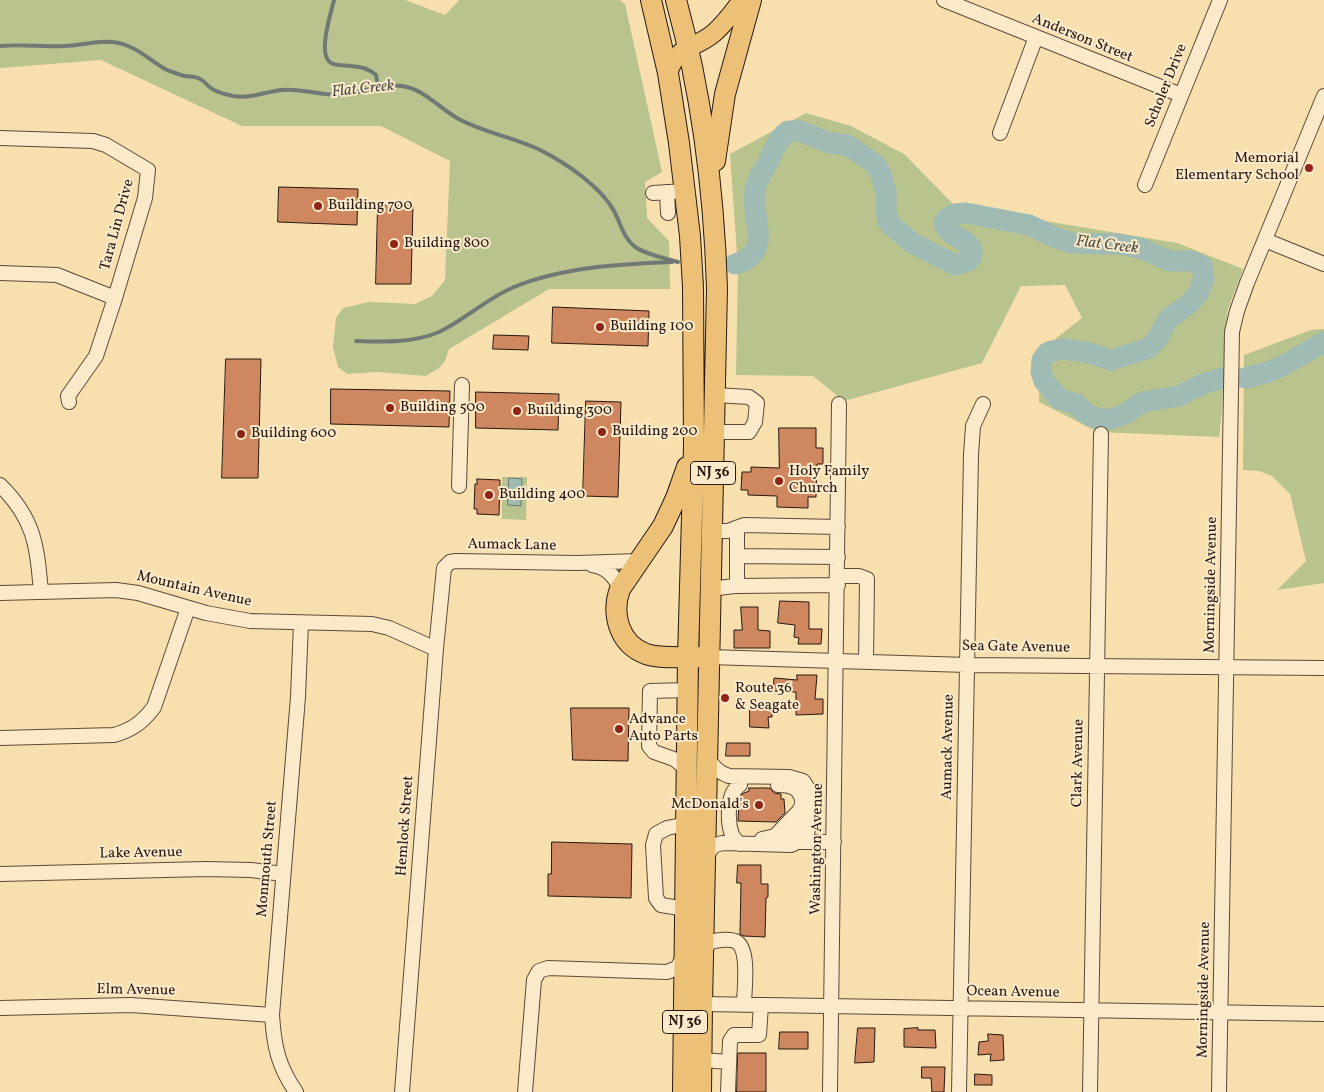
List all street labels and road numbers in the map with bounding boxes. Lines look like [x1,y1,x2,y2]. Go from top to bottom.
street label: Anderson Street [1029,11,1135,67]
street label: Scholer Drive [1142,41,1192,131]
street label: Tara Lin Drive [97,177,139,273]
road number: NJ 36 [690,462,736,484]
street label: Morningside Avenue [1202,517,1222,653]
street label: Aumack Lane [467,536,557,556]
street label: Mountain Avenue [135,568,253,612]
street label: Sea Gate Avenue [962,638,1070,658]
street label: Aumack Avenue [939,694,959,800]
street label: Clark Avenue [1069,719,1089,807]
street label: Hemlock Street [394,775,418,877]
street label: Washington Avenue [808,783,828,915]
street label: Monmouth Street [254,800,282,918]
street label: Lake Avenue [99,844,183,864]
street label: Morningside Avenue [1195,922,1215,1058]
street label: Elm Avenue [96,981,176,1001]
street label: Ocean Avenue [966,983,1060,1003]
road number: NJ 36 [662,1010,708,1034]

